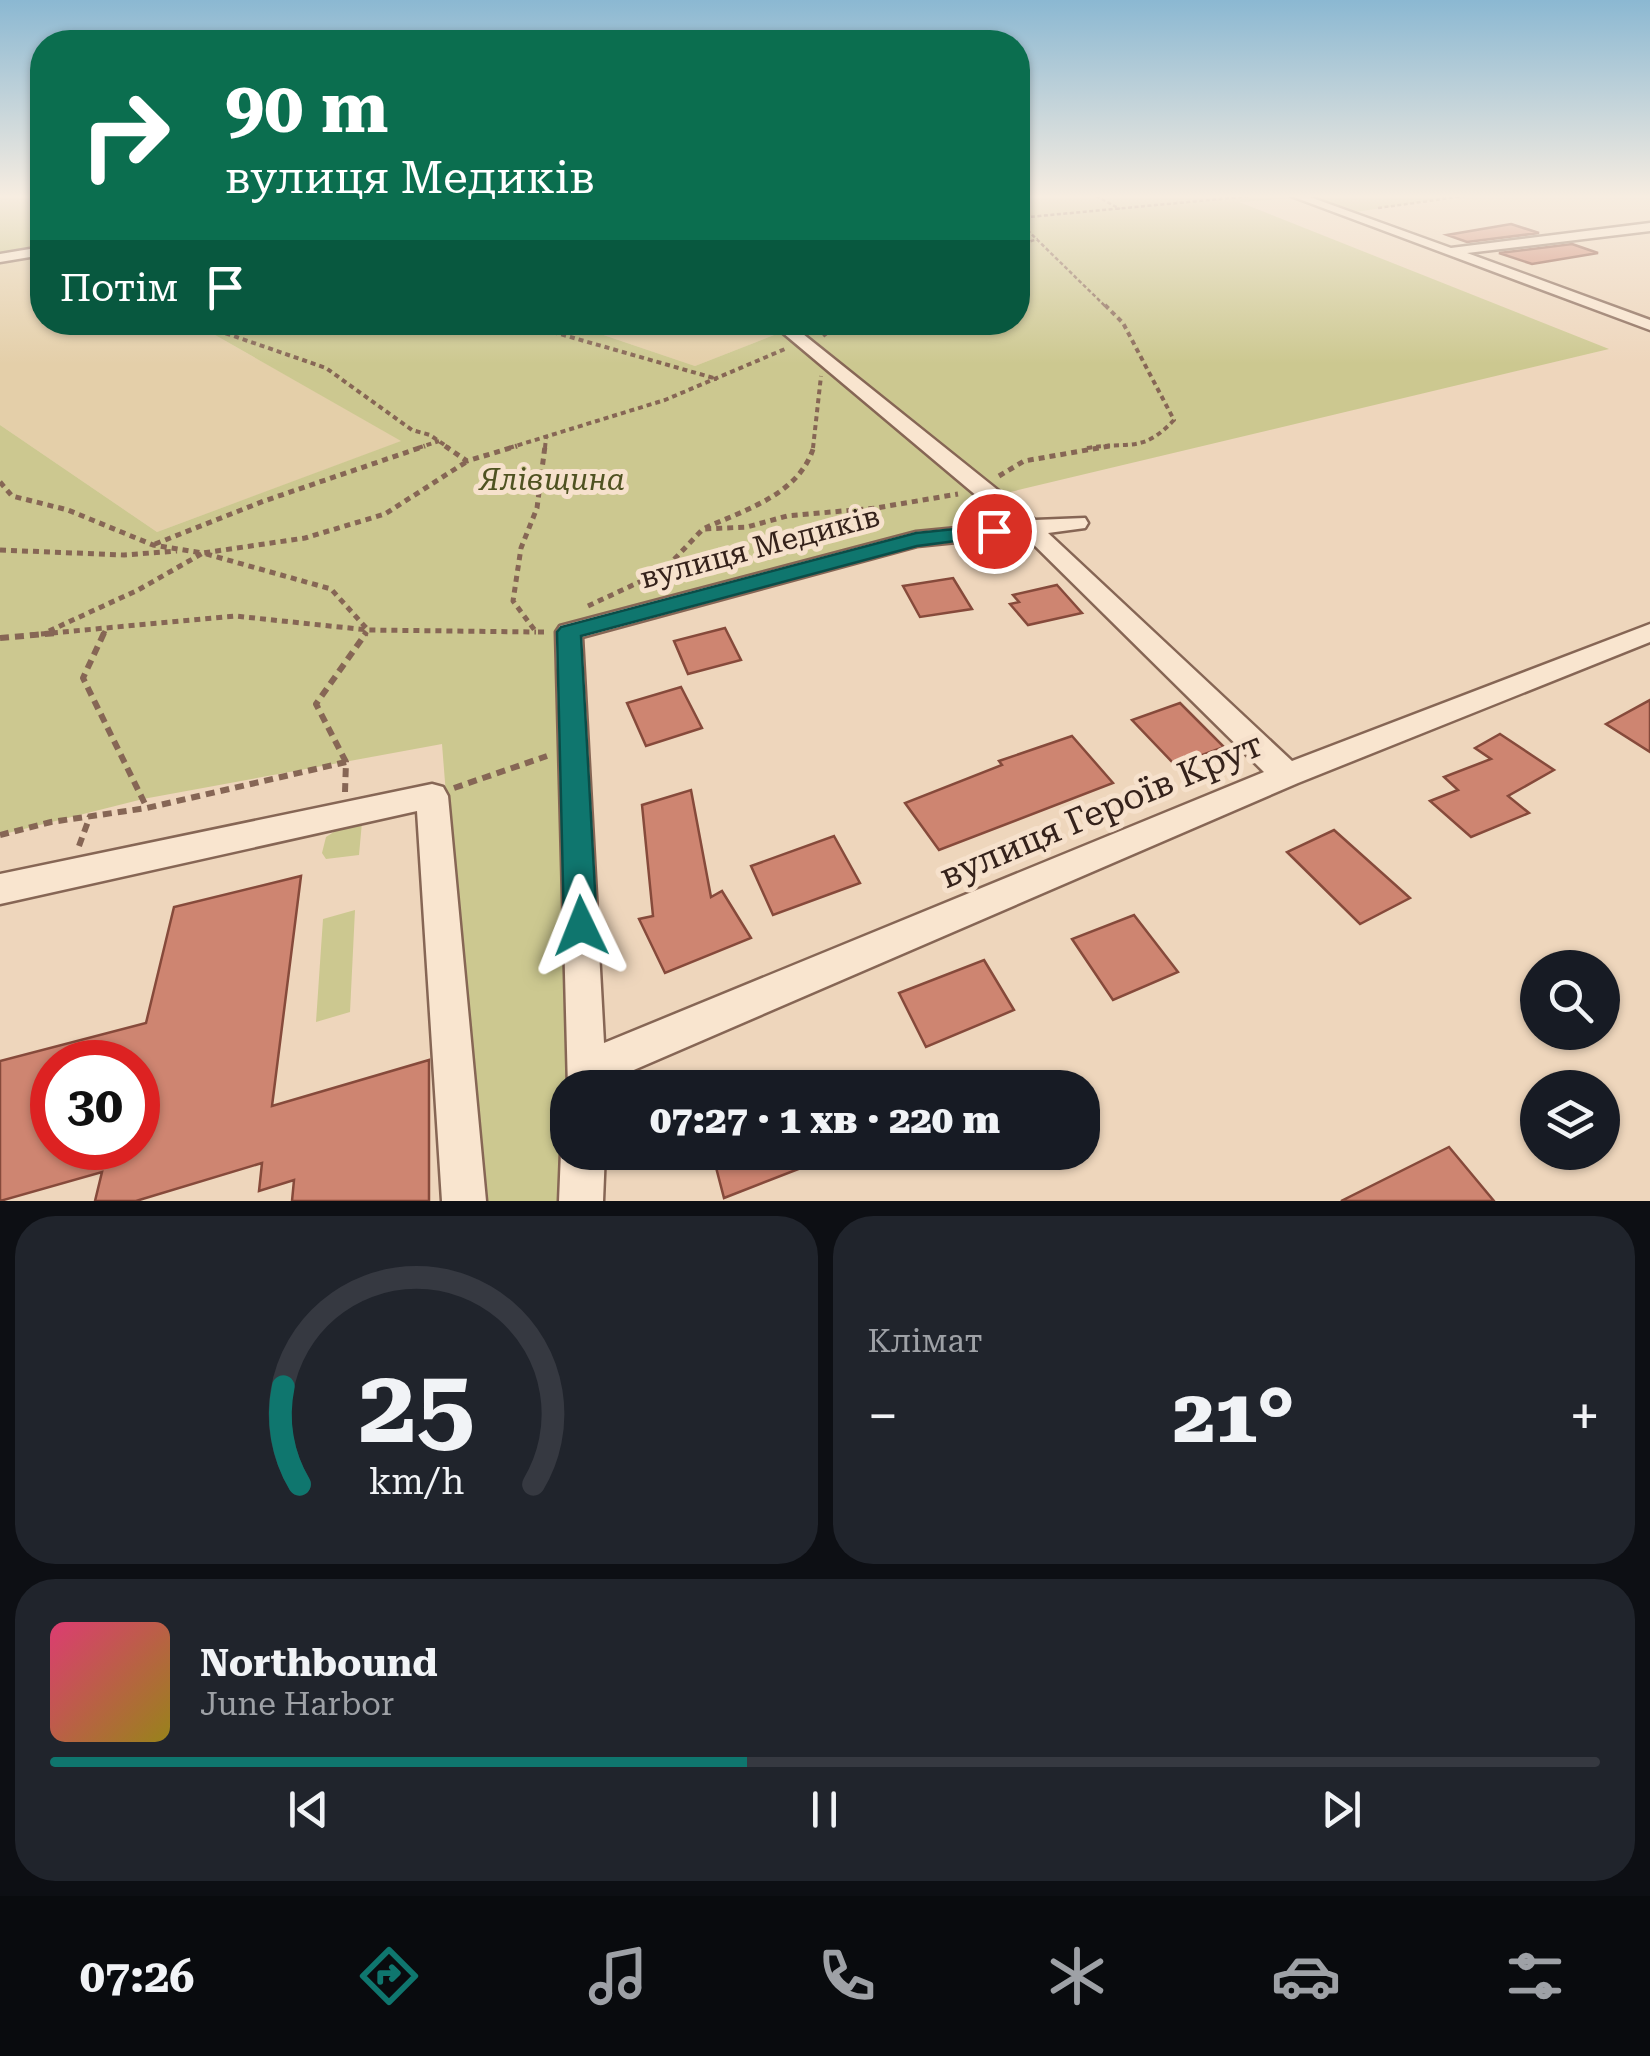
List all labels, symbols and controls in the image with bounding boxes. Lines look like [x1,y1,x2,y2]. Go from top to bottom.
text: 90 m [225,67,389,149]
icon: right [60,70,190,200]
text: вулиця Медиків [225,151,595,204]
icon: arrive [198,260,253,315]
text: Потім [60,266,178,310]
park label: Ялівщина [477,462,625,497]
pin [952,489,1037,574]
street label: вулиця Медиків [636,498,884,595]
icon: arrive [967,504,1022,559]
street label: вулиця Героїв Крут [934,724,1269,897]
position arrow [529,874,633,978]
map controls [1520,950,1620,1170]
button: search [1520,950,1620,1050]
speed limit sign: 30 [30,1040,160,1170]
button: layers [1520,1070,1620,1170]
text: 07:27 · 1 хв · 220 m [650,1098,1000,1142]
text: Клімат [868,1322,983,1360]
text: 25 [358,1346,474,1467]
text: 21° [1173,1372,1295,1460]
text: − [868,1384,898,1448]
text: + [1569,1384,1600,1448]
text: km/h [368,1461,464,1503]
text: Northbound [200,1641,438,1685]
text: June Harbor [200,1685,394,1723]
icon: previous [281,1782,336,1837]
icon: pause [797,1782,852,1837]
icon: next [1314,1782,1369,1837]
icon: directions [354,1941,424,2011]
icon: music [583,1941,653,2011]
icon: phone [812,1941,882,2011]
icon: climate [1042,1941,1112,2011]
icon: car [1271,1941,1341,2011]
icon: filters [1500,1941,1570,2011]
text: 07:26 [80,1950,195,2003]

